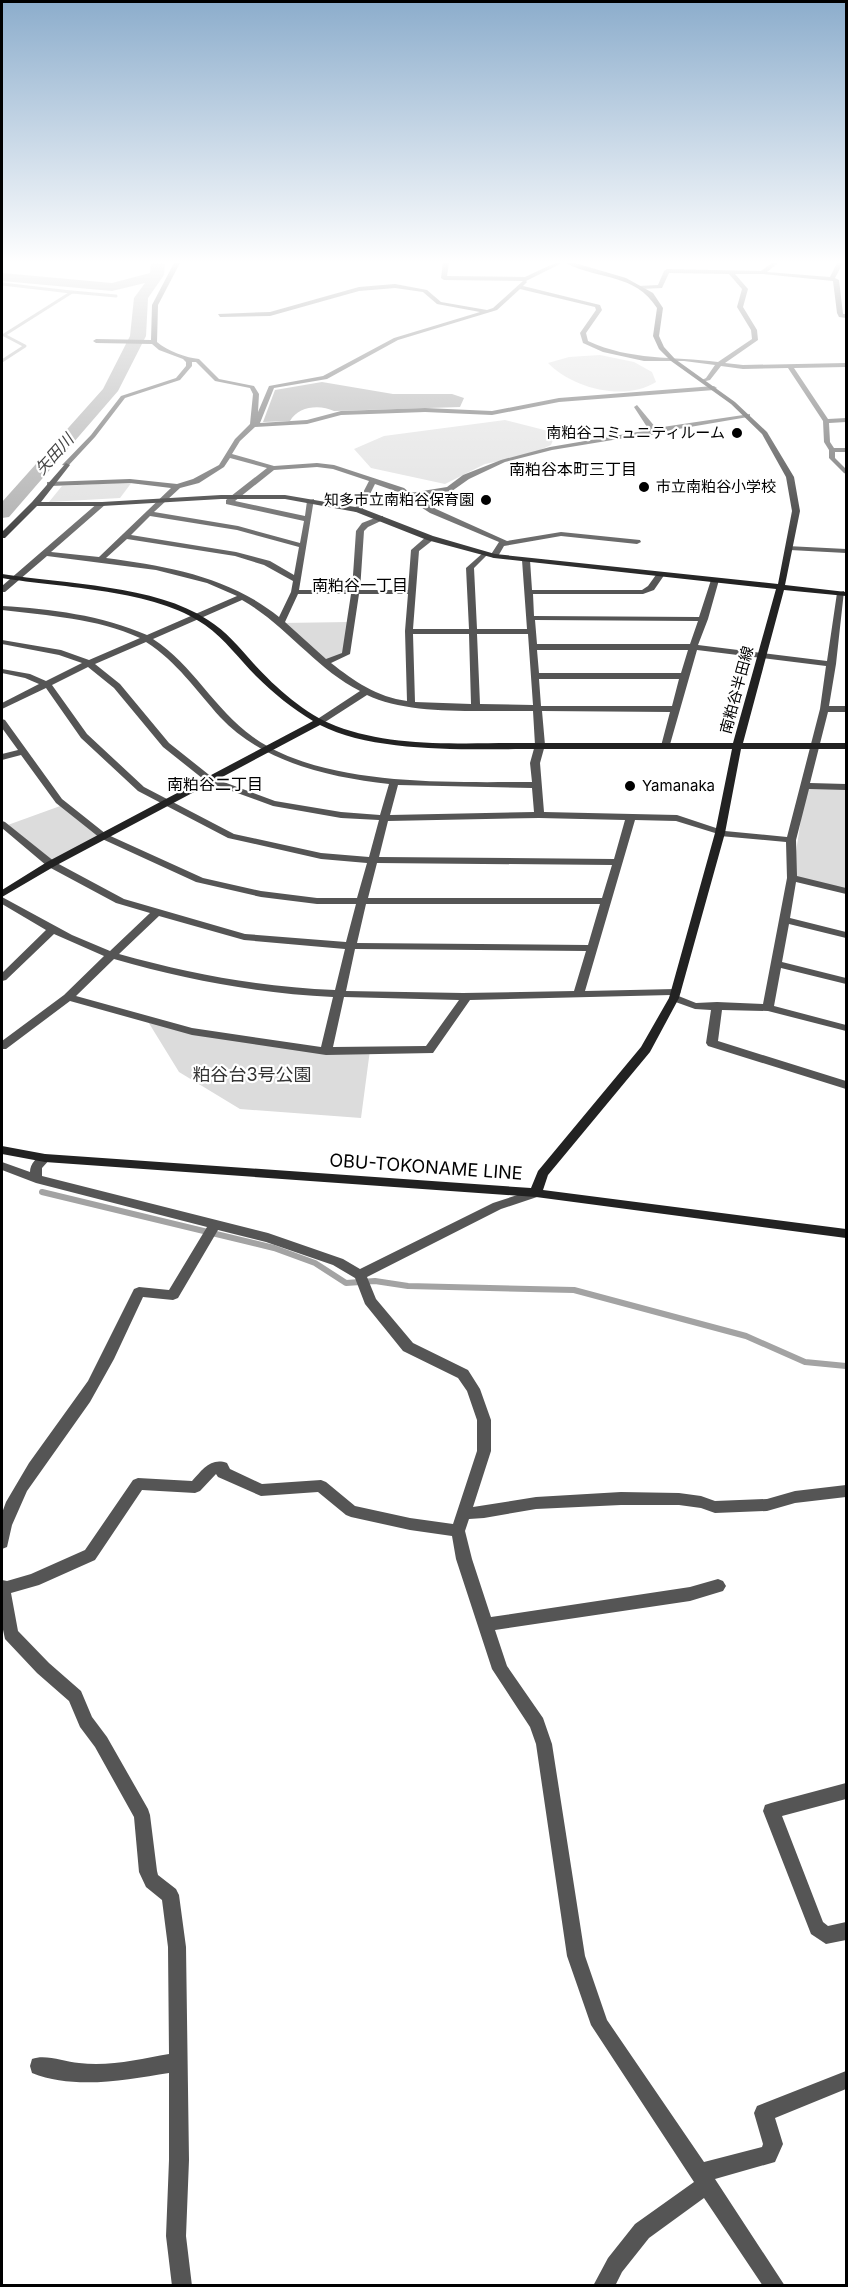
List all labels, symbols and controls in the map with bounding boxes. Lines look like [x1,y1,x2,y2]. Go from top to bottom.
place label: 南粕谷コミュニティルーム [546,423,725,442]
marker: 南粕谷コミュニティルーム [730,426,744,440]
water label: 矢田川 [31,428,79,479]
district label: 南粕谷本町三丁目 [509,459,637,479]
place label: 市立南粕谷小学校 [656,477,776,496]
marker: 市立南粕谷小学校 [637,480,651,494]
place label: 知多市立南粕谷保育園 [324,490,474,509]
marker: 知多市立南粕谷保育園 [479,493,493,507]
district label: 南粕谷一丁目 [312,575,408,595]
street label: 南粕谷半田線 [716,644,757,736]
district label: 南粕谷二丁目 [167,774,263,794]
place label: Yamanaka [642,776,715,795]
marker: Yamanaka [623,779,637,793]
park label: 粕谷台3号公園 [192,1064,312,1085]
street label: OBU-TOKONAME LINE [329,1149,523,1184]

